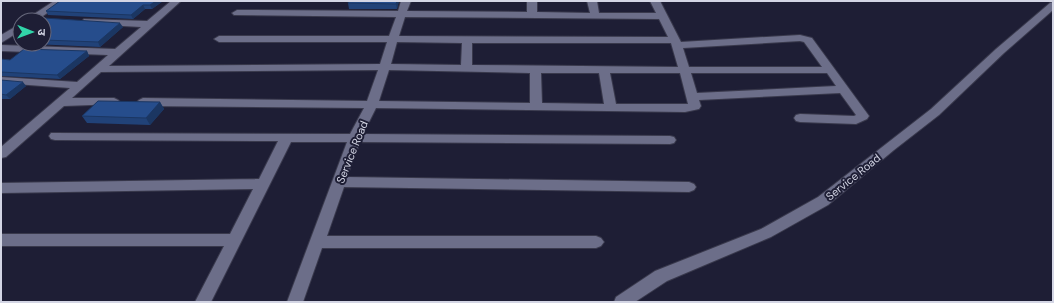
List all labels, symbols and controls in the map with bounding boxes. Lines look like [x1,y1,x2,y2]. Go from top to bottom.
north arrow [12,12,52,52]
text: उ [35,29,49,36]
street label: Service Road [333,119,371,185]
street label: Service Road [823,151,883,203]

